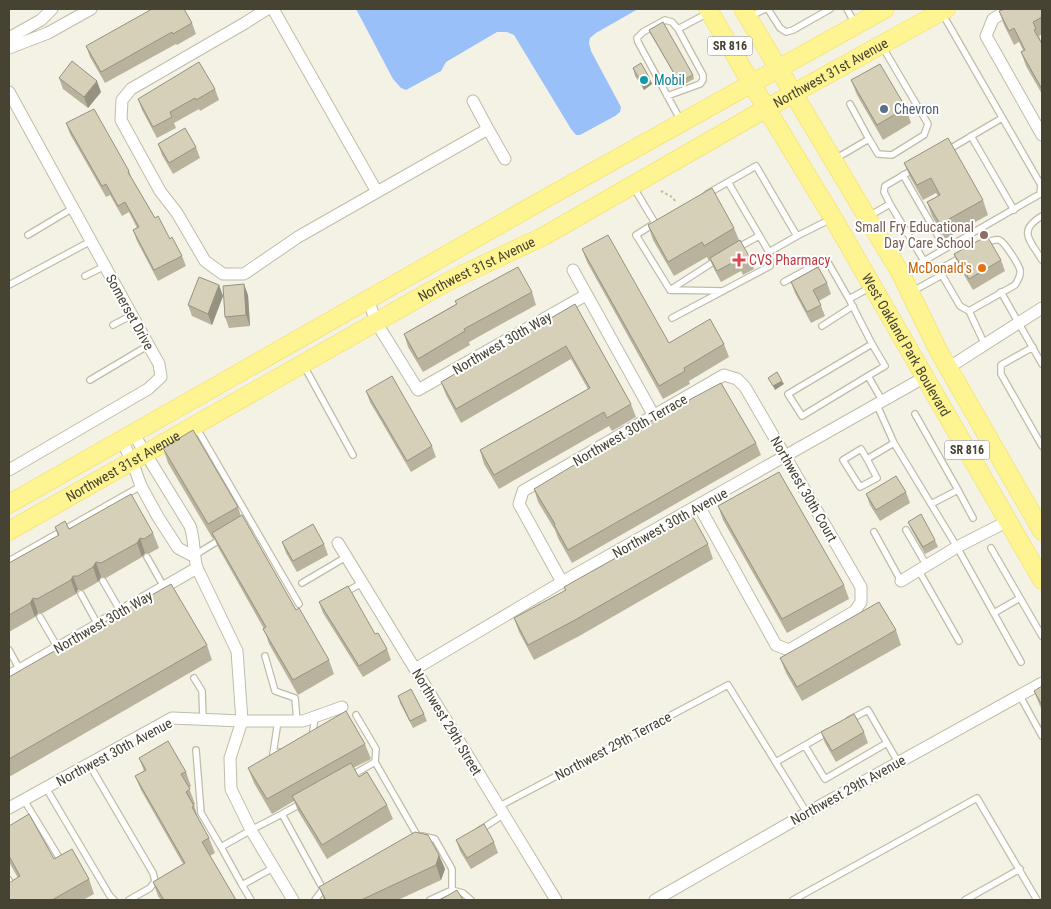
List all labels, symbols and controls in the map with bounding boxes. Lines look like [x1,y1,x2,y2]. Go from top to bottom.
street label: Northwest 31st Avenue [770,34,891,111]
road number: SR 816 [708,36,752,56]
place label: Mobil [654,72,685,88]
marker: Mobil [638,74,650,86]
place label: Chevron [894,101,939,117]
marker: Chevron [878,103,890,115]
place label: Small Fry Educational Day Care School [855,219,974,251]
marker: Small Fry Educational Day Care School [978,229,990,241]
street label: Northwest 31st Avenue [415,233,538,305]
place label: CVS Pharmacy [749,252,830,268]
marker: CVS Pharmacy [733,254,745,266]
place label: McDonald's [908,260,972,276]
marker: McDonald's [976,262,988,274]
street label: Somerset Drive [103,271,158,353]
street label: West Oakland Park Boulevard [859,271,954,419]
street label: Northwest 30th Way [450,308,554,378]
street label: Northwest 30th Terrace [570,390,690,469]
street label: Northwest 31st Avenue [63,427,183,505]
street label: Northwest 30th Court [767,433,841,545]
road number: SR 816 [944,440,990,460]
street label: Northwest 30th Avenue [610,485,731,561]
street label: Northwest 30th Way [51,587,155,657]
street label: Northwest 29th Street [409,666,485,778]
street label: Northwest 29th Terrace [552,708,674,783]
street label: Northwest 30th Avenue [53,714,175,789]
street label: Northwest 29th Avenue [788,752,909,828]

